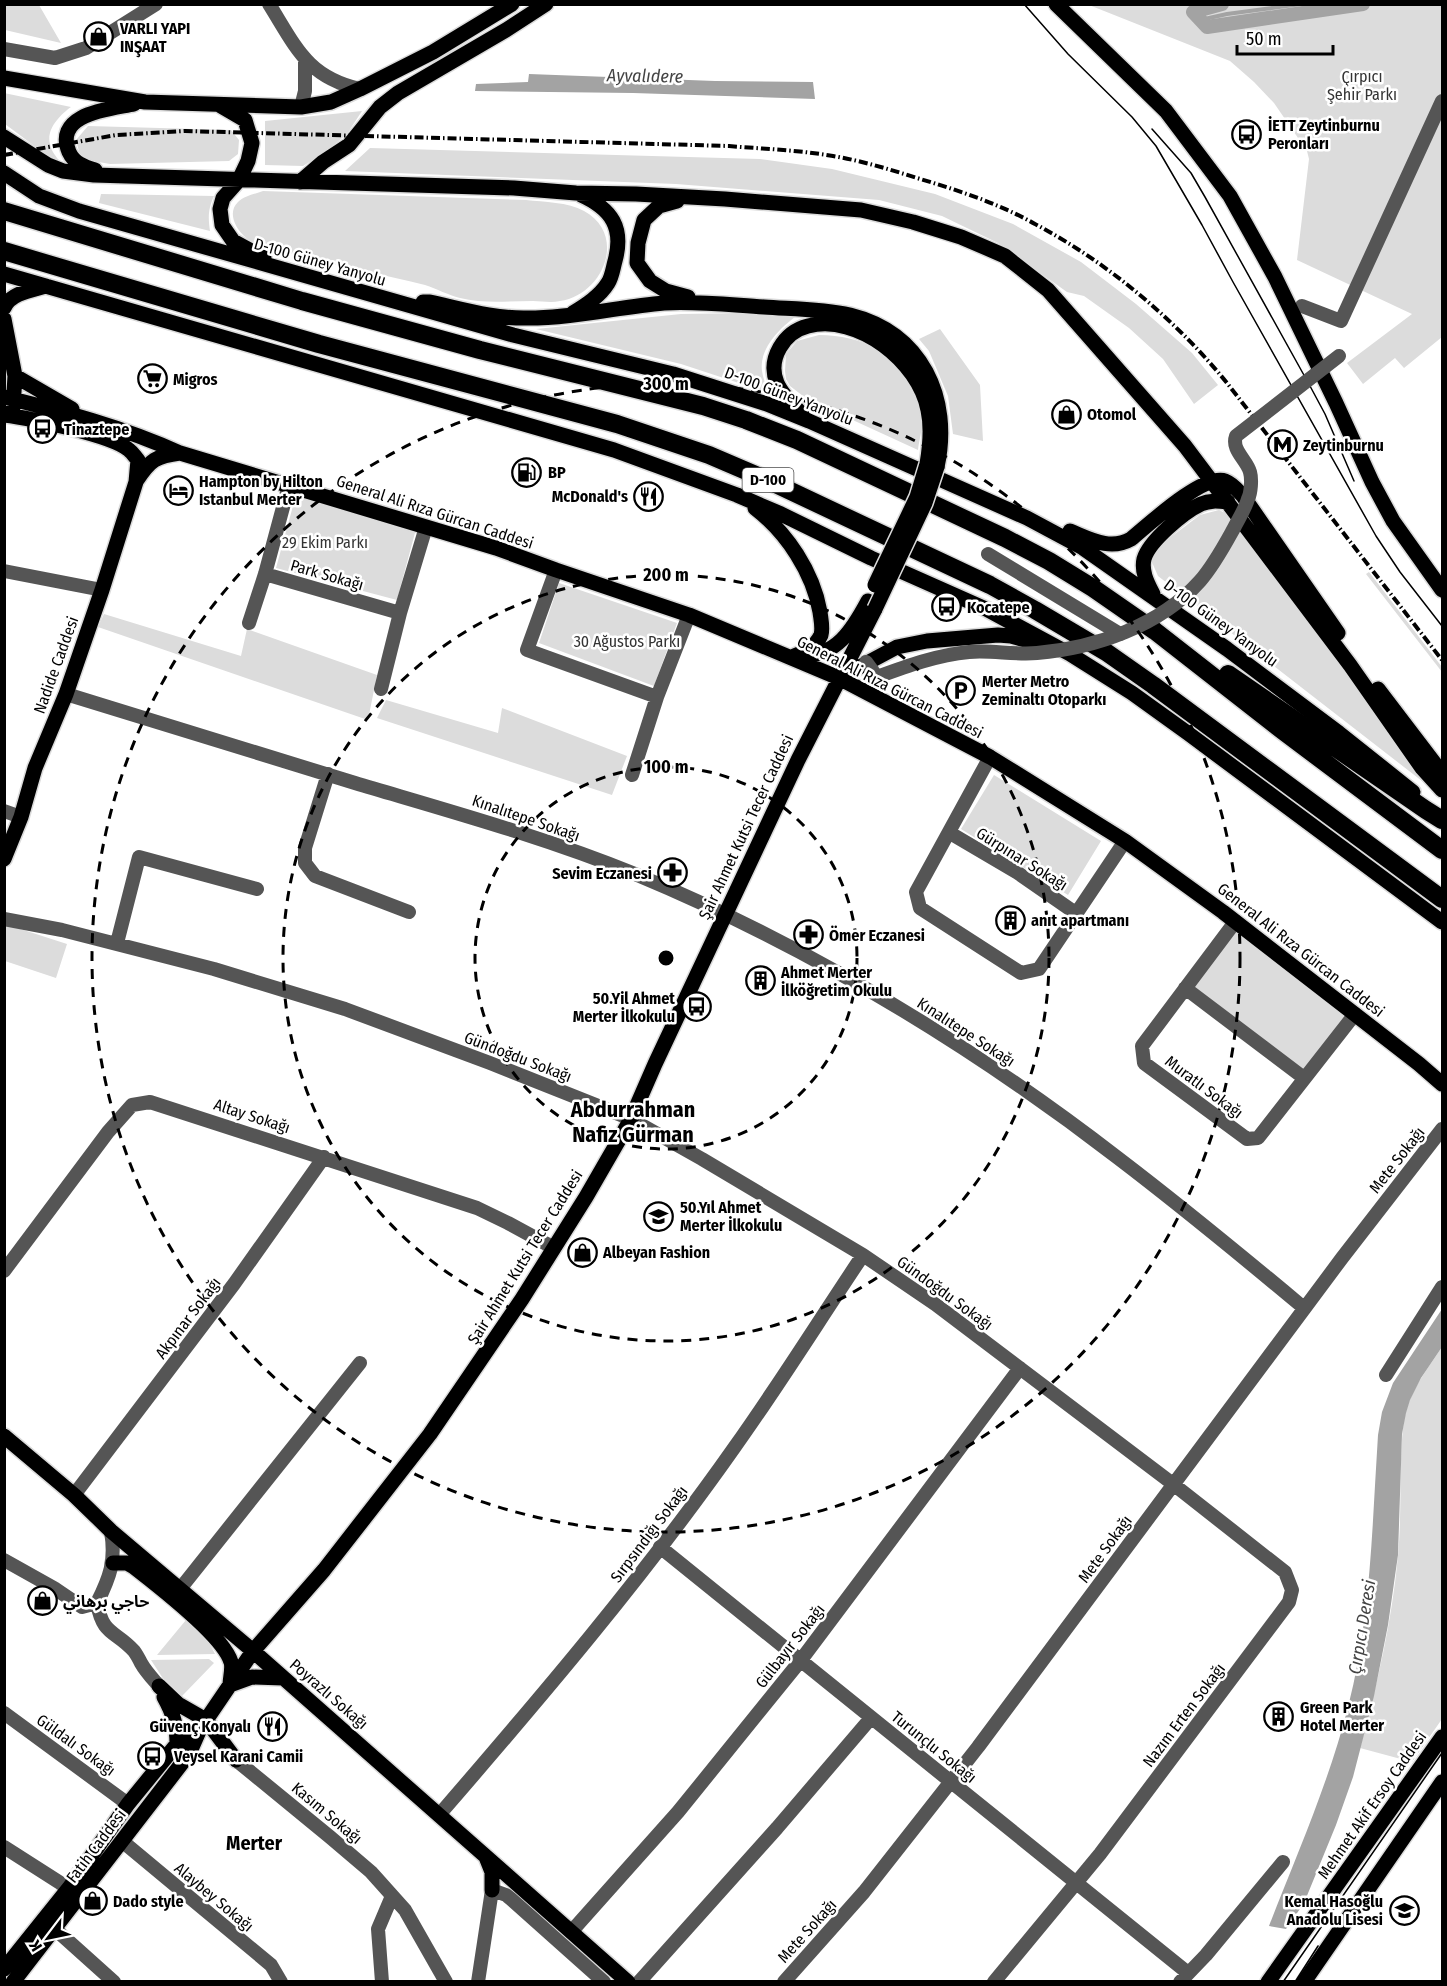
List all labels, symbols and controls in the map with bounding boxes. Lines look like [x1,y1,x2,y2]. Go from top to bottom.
scale bar [1237,18,1333,56]
place label: VARLI YAPI INŞAAT [119,19,190,58]
shop icon: VARLI YAPI INŞAAT [83,21,115,53]
text: 50 m [1246,28,1282,50]
water label: Ayvalıdere [606,64,684,88]
park label: Çırpıcı Şehir Parkı [1327,67,1397,104]
place label: İETT Zeytinburnu Peronları [1268,116,1380,153]
bus stop icon: İETT Zeytinburnu Peronları [1231,118,1263,150]
street label: D-100 Güney Yanyolu [252,234,388,290]
supermarket icon: Migros [136,363,168,395]
street label: D-100 Güney Yanyolu [722,363,856,429]
place label: Migros [173,370,218,389]
text: 300 m [642,373,689,395]
shop icon: Otomol [1050,398,1082,430]
place label: Otomol [1087,405,1137,424]
bus stop icon: Tinaztepe [27,413,59,445]
place label: Tinaztepe [64,420,129,439]
metro station icon: Zeytinburnu [1266,429,1298,461]
place label: Zeytinburnu [1303,436,1384,455]
fuel station icon: BP [511,456,543,488]
place label: BP [548,463,566,482]
road number: D-100 [742,468,794,492]
street label: General Ali Rıza Gürcan Caddesi [334,471,536,553]
place label: Hampton by Hilton Istanbul Merter [199,472,323,509]
hotel icon: Hampton by Hilton Istanbul Merter [162,474,194,506]
restaurant icon: McDonald's [633,480,665,512]
place label: McDonald's [552,487,628,506]
park label: 29 Ekim Parkı [282,533,368,552]
street label: Park Sokağı [288,556,366,594]
text: 200 m [642,564,689,586]
street label: D-100 Güney Yanyolu [1160,575,1282,671]
bus stop icon: Kocatepe [930,591,962,623]
place label: Kocatepe [967,598,1030,617]
street label: Nadide Caddesi [30,614,82,716]
park label: 30 Ağustos Parkı [574,632,680,651]
street label: General Ali Rıza Gürcan Caddesi [794,632,986,742]
place label: Merter Metro Zeminaltı Otoparkı [982,672,1106,709]
parking icon: Merter Metro Zeminaltı Otoparkı [945,674,977,706]
street label: Şair Ahmet Kutsi Tecer Caddesi [695,732,797,922]
text: 100 m [644,756,688,778]
street label: Kınalıtepe Sokağı [470,791,582,845]
street label: Gürpınar Sokağı [973,823,1071,895]
pharmacy icon: Sevim Eczanesi [657,857,689,889]
place label: Sevim Eczanesi [552,864,652,883]
street label: General Ali Rıza Gürcan Caddesi [1214,879,1388,1021]
building icon: anıt apartmanı [994,904,1026,936]
place label: anıt apartmanı [1031,911,1129,930]
pharmacy icon: Ömer Eczanesi [792,919,824,951]
place label: Ömer Eczanesi [829,925,925,945]
centre of rings [656,948,676,968]
place label: Ahmet Merter İlköğretim Okulu [780,963,892,1000]
building icon: Ahmet Merter İlköğretim Okulu [744,965,776,997]
place label: 50.Yil Ahmet Merter İlkokulu [573,989,675,1026]
bus stop icon: 50.Yil Ahmet Merter İlkokulu [680,991,712,1023]
street label: Kınalıtepe Sokağı [914,993,1018,1071]
street label: Gündoğdu Sokağı [462,1028,574,1086]
street label: Muratlı Sokağı [1161,1052,1247,1122]
street label: Altay Sokağı [211,1095,293,1137]
district label: Abdurrahman Nafiz Gürman [570,1096,695,1148]
street label: Mete Sokağı [1365,1123,1429,1197]
street label: Şair Ahmet Kutsi Tecer Caddesi [464,1166,586,1348]
place label: 50.Yıl Ahmet Merter İlkokulu [680,1198,782,1235]
school or university icon: 50.Yıl Ahmet Merter İlkokulu [643,1200,675,1232]
shop icon: Albeyan Fashion [566,1236,598,1268]
place label: Albeyan Fashion [602,1243,710,1262]
street label: Gündoğdu Sokağı [893,1252,997,1334]
street label: Akpınar Sokağı [151,1274,225,1362]
street label: Sırpsındığı Sokağı [606,1482,692,1586]
street label: Mete Sokağı [1074,1512,1136,1586]
water label: Çırpıcı Deresi [1344,1578,1380,1676]
shop icon: حاجي برهاني [26,1585,58,1617]
place label: حاجي برهاني [63,1592,149,1614]
street label: Gülbayır Sokağı [751,1600,829,1692]
street label: Poyrazlı Sokağı [286,1655,372,1733]
street label: Nazım Erten Sokağı [1139,1659,1229,1771]
place label: Green Park Hotel Merter [1300,1698,1384,1735]
building icon: Green Park Hotel Merter [1263,1700,1295,1732]
street label: Turunçlu Sokağı [888,1707,980,1787]
street label: Güldalı Sokağı [33,1710,119,1780]
restaurant icon: Güvenç Konyalı [256,1710,288,1742]
place label: Güvenç Konyalı [150,1717,251,1737]
street label: Mehmet Akif Ersoy Caddesi [1314,1727,1430,1883]
bus stop icon: Veysel Karani Camii [137,1740,169,1772]
place label: Veysel Karani Camii [173,1747,303,1766]
street label: Kasım Sokağı [288,1778,366,1848]
street label: Fatih Caddesi [62,1806,130,1886]
district label: Merter [226,1831,283,1855]
street label: Alaybey Sokağı [171,1858,257,1936]
shop icon: Dado style [76,1885,108,1917]
place label: Dado style [113,1892,184,1911]
place label: Kemal Hasoğlu Anadolu Lisesi [1285,1892,1383,1929]
school or university icon: Kemal Hasoğlu Anadolu Lisesi [1388,1894,1420,1926]
street label: Mete Sokağı [774,1895,840,1967]
north arrow [18,1908,78,1968]
text: K [25,1936,46,1955]

